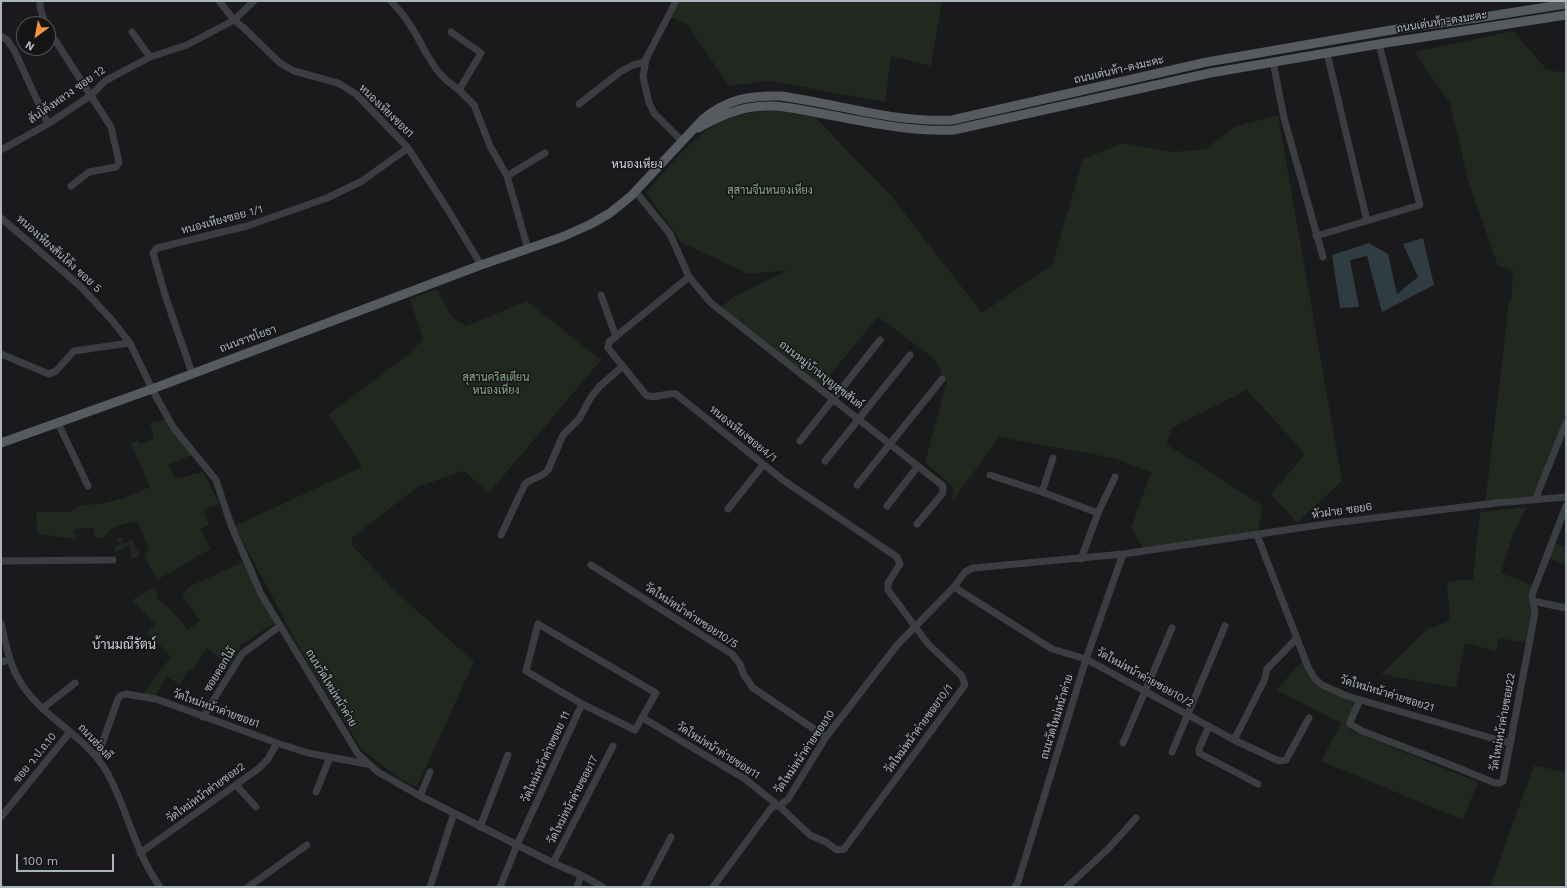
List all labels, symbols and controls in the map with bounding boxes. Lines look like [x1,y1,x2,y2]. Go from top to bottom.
street label: ถนนเด่นห้า-ดงมะดะ [1396,8,1488,36]
north arrow [16,16,56,56]
text: N [23,38,37,53]
street label: ถนนเด่นห้า-ดงมะดะ [1073,53,1165,87]
street label: สันโค้งหลวง ซอย 12 [26,64,108,126]
street label: หนองเหียงซอย1 [356,82,416,140]
district label: หนองเหียง [611,157,663,171]
park label: สุสานจีนหนองเหียง [727,184,813,198]
street label: หนองเหียงซอย 1/1 [180,203,264,237]
street label: หนองเหียงสันโค้ง ซอย 5 [14,212,104,296]
street label: ถนนราชโยธา [218,323,278,355]
street label: ถนนหมู่บ้านบุญสุขสันต์ [776,338,866,412]
park label: สุสานคริสเตียน หนองเหียง [463,371,529,397]
street label: หนองเหียงซอย4/1 [707,403,779,465]
street label: หัวฝาย ซอย6 [1311,500,1373,522]
street label: วัดใหม่หน้าค่ายซอย10/5 [642,581,740,651]
district label: บ้านมณีรัตน์ [92,637,156,653]
street label: ซอยดอกไม้ [201,645,239,695]
street label: วัดใหม่หน้าค่ายซอย10/2 [1094,646,1196,710]
street label: ถนนวัดใหม่หน้าค่าย [303,647,359,729]
street label: วัดใหม่หน้าค่ายซอย22 [1488,672,1518,772]
street label: ถนนวัดใหม่หน้าค่าย [1038,673,1076,761]
street label: วัดใหม่หน้าค่ายซอย21 [1338,673,1436,715]
street label: วัดใหม่หน้าค่ายซอย10/1 [882,682,956,776]
street label: วัดใหม่หน้าค่ายซอย1 [171,687,261,731]
street label: วัดใหม่หน้าค่ายซอย10 [772,708,838,796]
street label: วัดใหม่หน้าค่ายซอย 11 [519,709,573,805]
street label: วัดใหม่หน้าค่ายซอย11 [674,720,762,782]
street label: ถนนฮ่องลี [75,721,115,763]
street label: ซอย ว.ป.ถ.10 [11,730,59,786]
street label: วัดใหม่หน้าค่ายซอย17 [545,754,601,846]
street label: วัดใหม่หน้าค่ายซอย2 [164,760,248,826]
scale bar [18,846,116,872]
text: 100 m [23,854,58,868]

